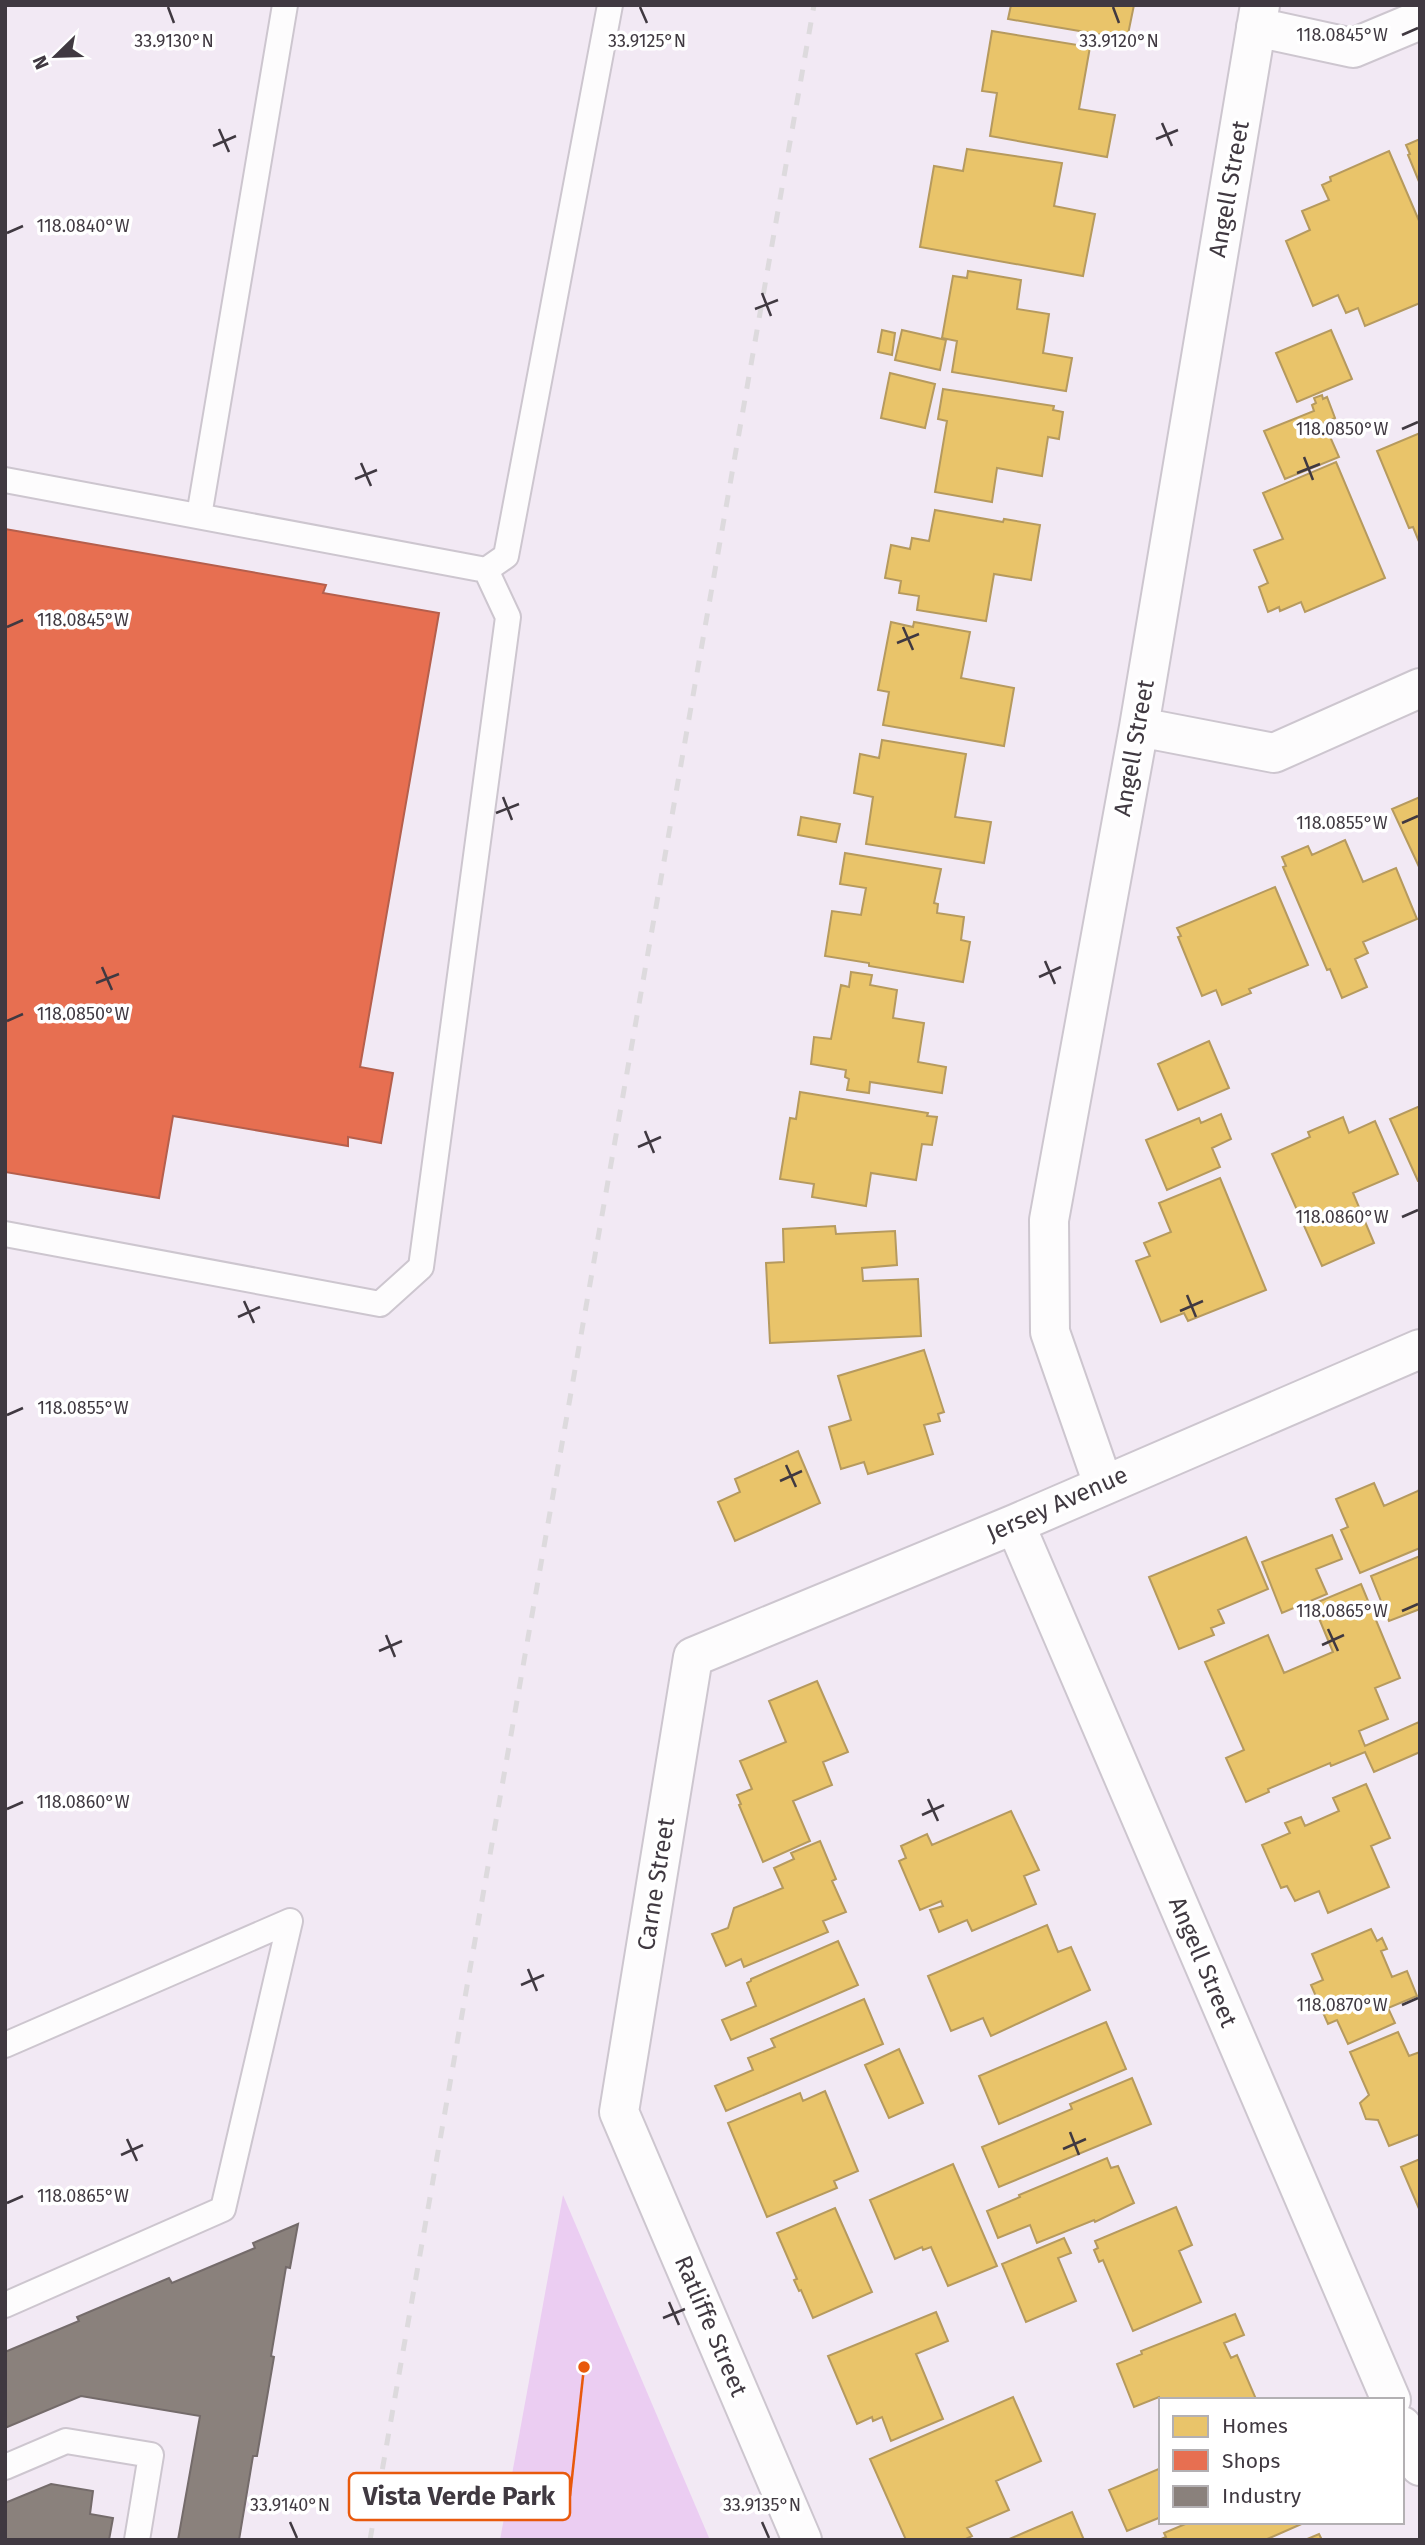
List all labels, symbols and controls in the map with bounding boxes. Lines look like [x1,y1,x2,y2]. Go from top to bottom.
north arrow [21,21,91,91]
text: 118.0845°W [1296,24,1388,46]
text: 33.9130°N [134,30,214,52]
text: 33.9125°N [608,30,686,52]
text: 33.9120°N [1079,30,1159,52]
text: N [28,52,54,73]
street label: Angell Street [1203,118,1255,260]
text: 118.0840°W [36,215,130,237]
text: 118.0850°W [1296,418,1388,440]
text: 118.0845°W [37,609,129,631]
street label: Angell Street [1108,677,1160,819]
text: 118.0855°W [1296,812,1388,834]
text: 118.0850°W [37,1003,129,1025]
text: 118.0860°W [1295,1206,1389,1228]
text: 118.0855°W [37,1397,129,1419]
street label: Jersey Avenue [982,1460,1132,1548]
text: 118.0865°W [1296,1600,1388,1622]
text: 118.0860°W [36,1791,130,1813]
street label: Carne Street [632,1815,680,1952]
street label: Angell Street [1163,1893,1243,2032]
text: 118.0870°W [1296,1994,1388,2016]
text: 118.0865°W [37,2185,129,2207]
street label: Ratliffe Street [669,2252,753,2401]
legend [1159,2398,1404,2524]
text: Homes [1222,2413,1288,2439]
text: Shops [1222,2448,1280,2474]
callout: Vista Verde Park [349,2473,570,2520]
text: Vista Verde Park [362,2481,556,2512]
text: Industry [1222,2483,1302,2509]
text: 33.9140°N [250,2494,330,2516]
text: 33.9135°N [723,2494,801,2516]

